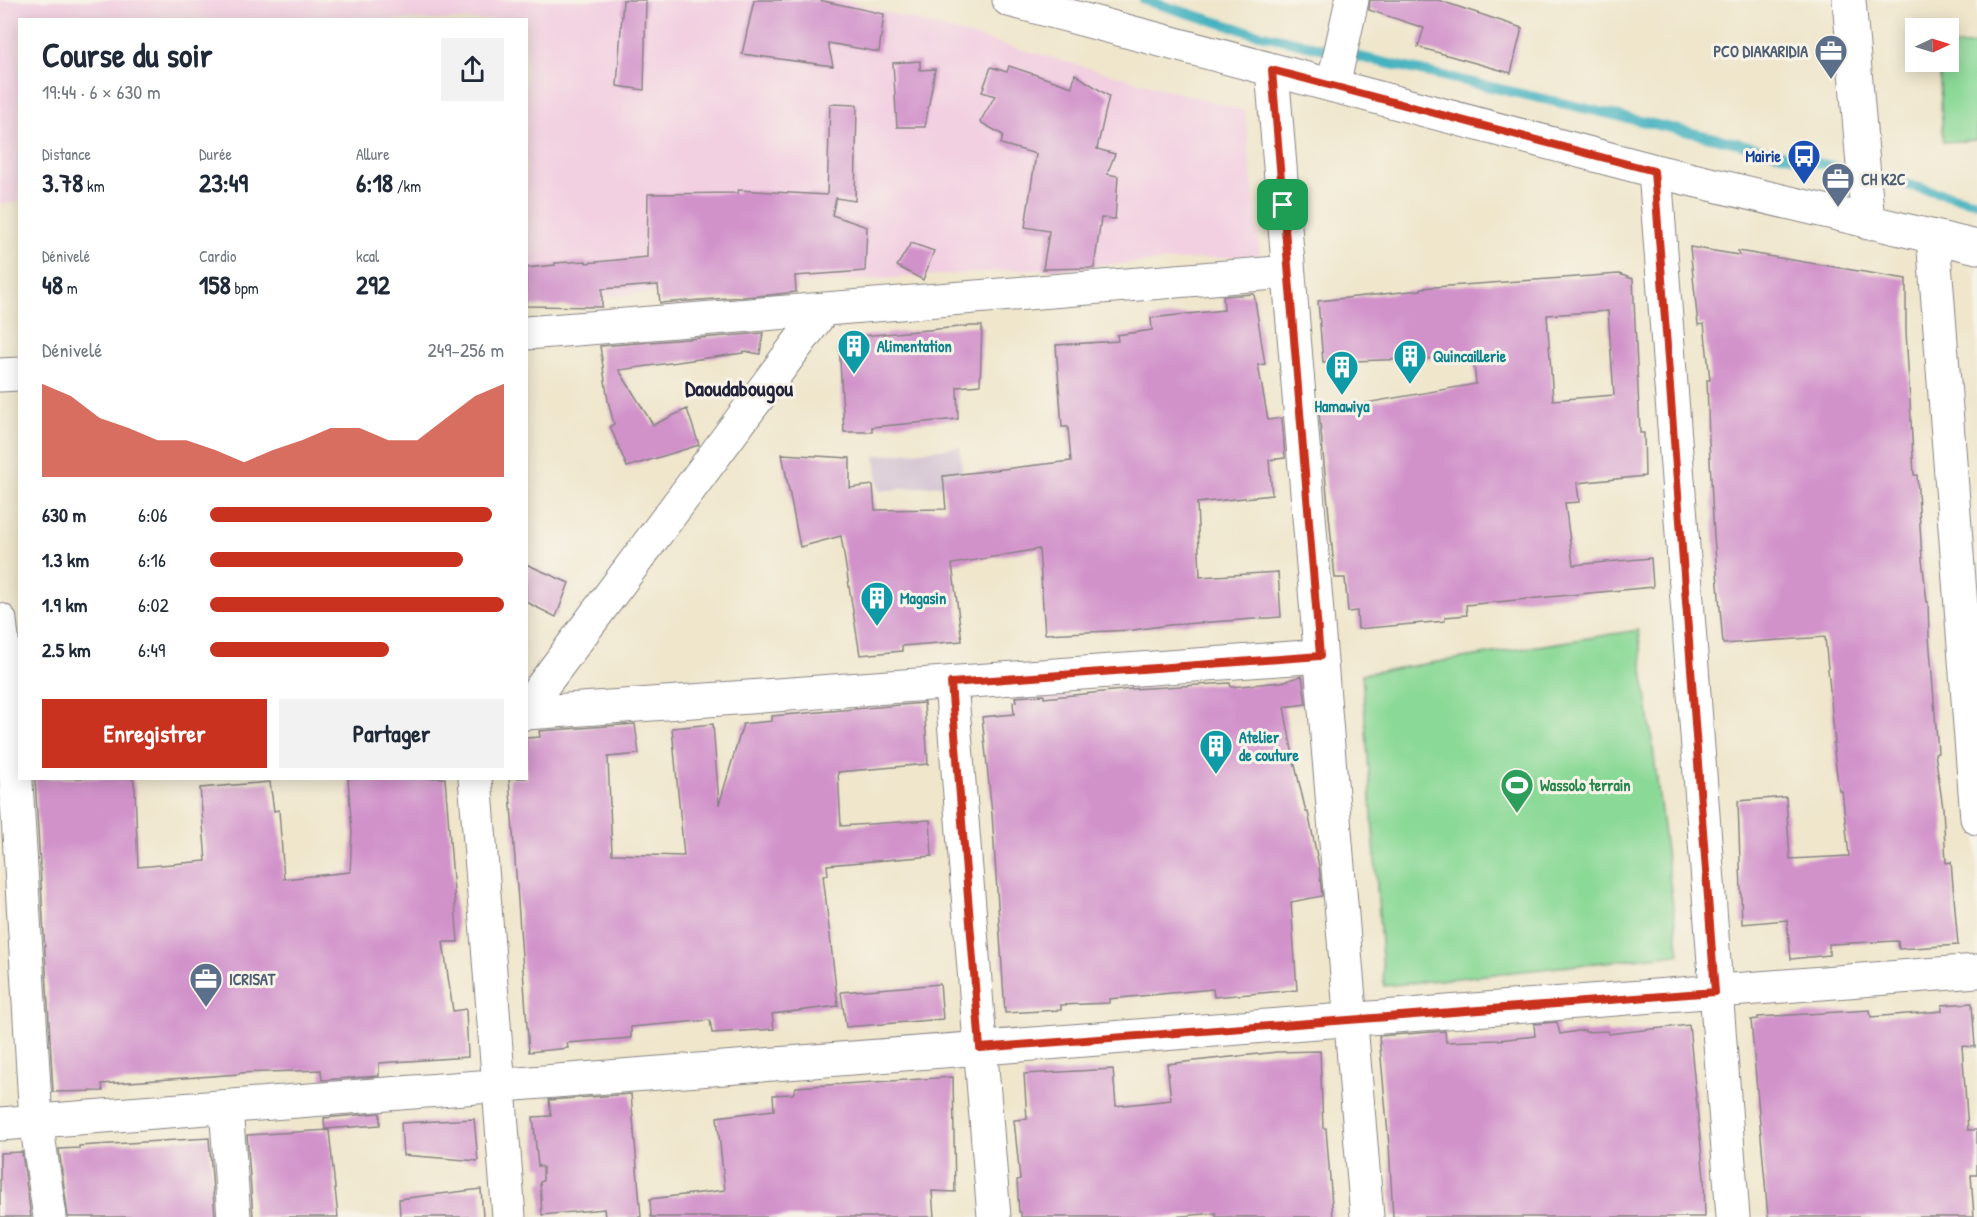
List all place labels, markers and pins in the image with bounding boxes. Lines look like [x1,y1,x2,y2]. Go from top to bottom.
office icon: PCO DIAKARIDIA [1813,33,1849,80]
place label: PCO DIAKARIDIA [1713,40,1808,62]
bus stop icon: Mairie [1786,138,1822,185]
place label: Mairie [1746,145,1782,167]
office icon: CH K2C [1820,161,1856,208]
place label: CH K2C [1861,168,1906,190]
pin [1257,179,1308,230]
building icon: Alimentation [836,328,872,375]
place label: Alimentation [877,335,952,357]
building icon: Quincaillerie [1392,338,1428,385]
place label: Quincaillerie [1433,345,1507,367]
building icon: Hamawiya [1324,349,1360,396]
place label: Hamawiya [1315,395,1370,418]
building icon: Magasin [859,580,895,627]
place label: Magasin [900,587,946,610]
place label: Atelier de couture [1239,726,1299,766]
building icon: Atelier de couture [1198,728,1234,775]
sports icon: Wassolo terrain [1499,767,1535,814]
place label: Wassolo terrain [1540,774,1631,796]
office icon: ICRISAT [188,961,224,1008]
place label: ICRISAT [229,968,276,990]

